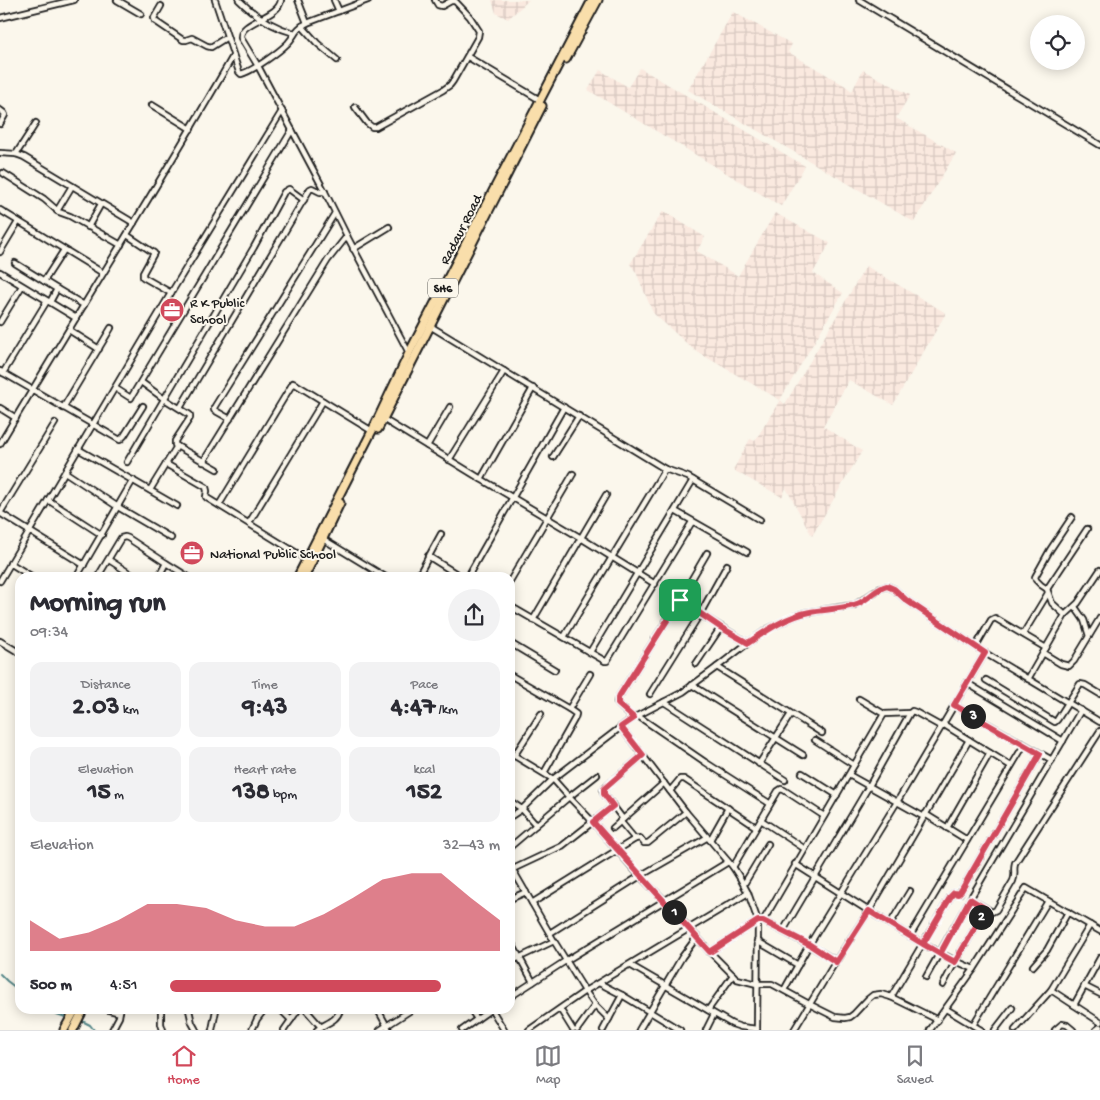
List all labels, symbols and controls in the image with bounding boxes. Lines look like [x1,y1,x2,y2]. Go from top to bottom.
map controls [1030,15,1085,70]
button: locate [1030,15,1085,70]
street label: Radaur Road [437,191,488,268]
road number: SH6 [428,278,458,298]
place label: R K Public School [190,296,245,329]
office icon: R K Public School [159,297,185,323]
office icon: National Public School [179,540,205,566]
place label: National Public School [210,547,336,564]
pin [659,579,701,621]
icon: arrive [666,586,694,614]
text: Morning run [30,588,165,621]
button: share [448,589,500,641]
text: 09:34 [30,624,68,643]
text: Distance [81,677,130,694]
text: Time [252,677,278,694]
text: Pace [411,677,438,694]
text: 2.03 [72,694,120,723]
text: 9:43 [242,694,288,723]
text: 4:47 [391,694,435,723]
text: km [120,702,139,719]
text: /km [435,702,458,719]
pin: 3 [960,704,986,728]
text: 3 [970,708,977,725]
text: Elevation [78,762,133,779]
text: Heart rate [234,762,296,779]
text: kcal [413,762,435,779]
text: 15 [87,779,111,808]
text: 138 [233,779,270,808]
text: 152 [407,779,442,808]
text: m [111,787,124,804]
text: bpm [270,787,297,804]
text: Elevation [30,837,94,856]
text: 32–43 m [443,837,500,856]
pin: 1 [662,900,686,924]
text: 1 [672,904,677,921]
pin: 2 [968,904,994,930]
text: 2 [978,909,985,926]
text: 500 m [30,977,72,996]
text: 4:51 [110,977,137,996]
tab: Home [167,1042,200,1089]
tab: Map [534,1042,562,1089]
tab: Saved [897,1042,933,1089]

